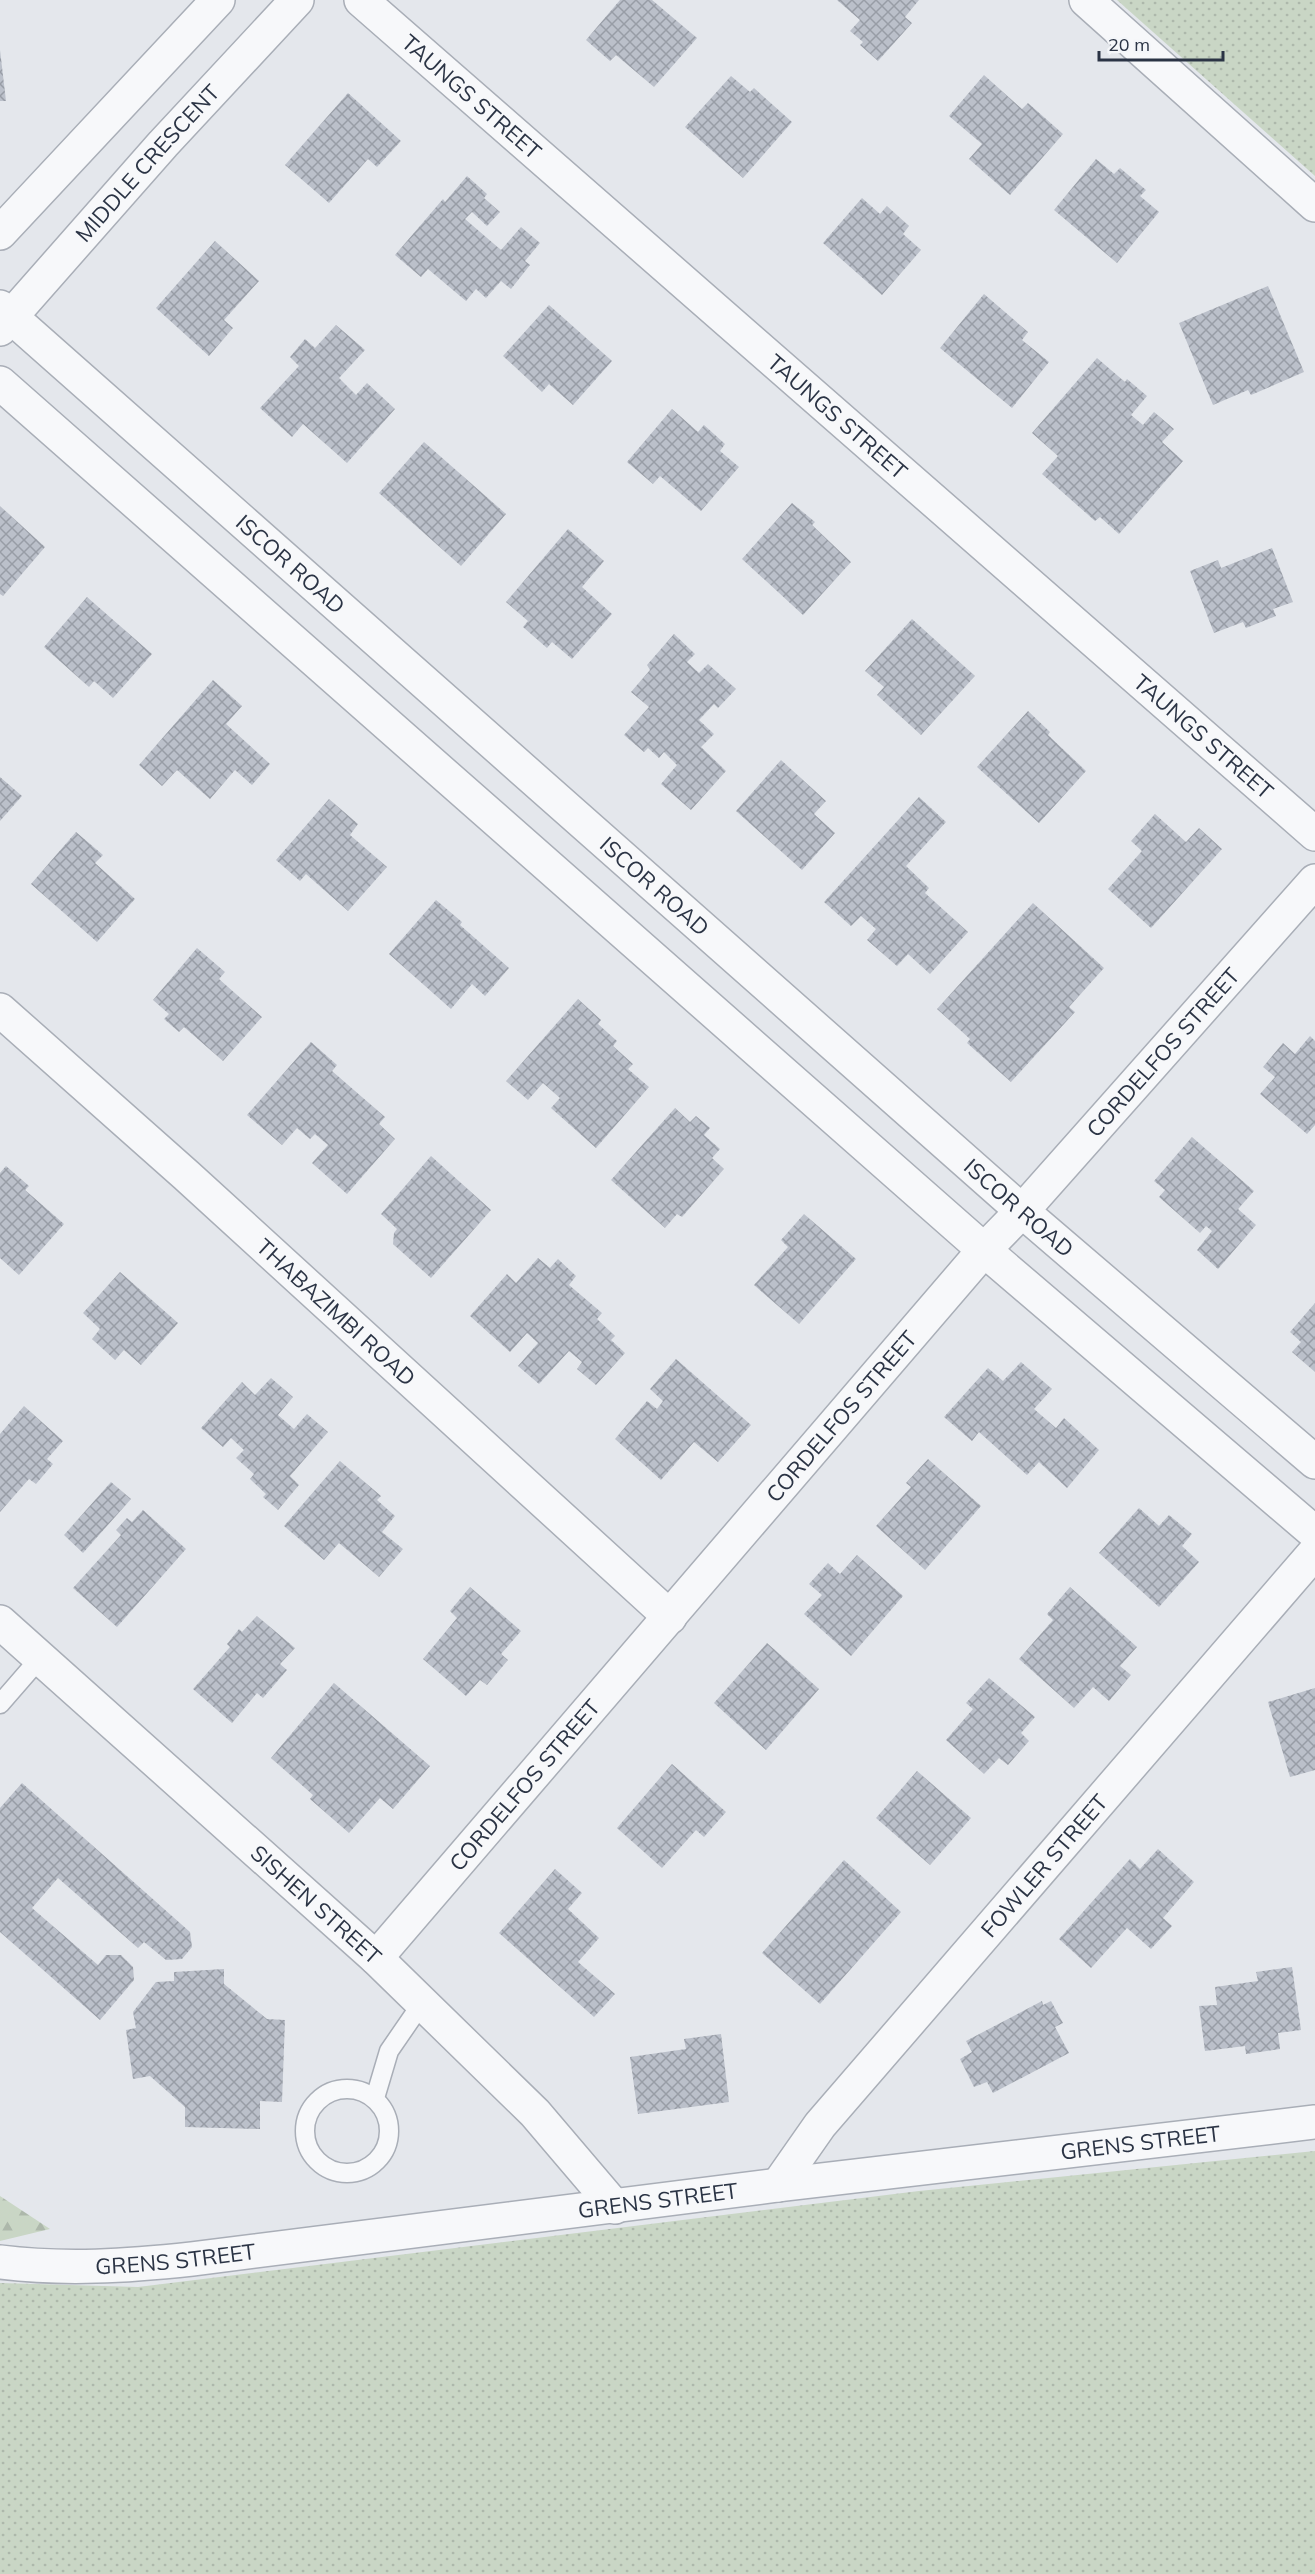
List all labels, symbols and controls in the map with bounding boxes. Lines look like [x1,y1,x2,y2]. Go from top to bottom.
scale bar [1099,24,1224,62]
street label: TAUNGS STREET [396,28,547,165]
text: 20 m [1108,33,1150,56]
street label: MIDDLE CRESCENT [69,78,226,248]
street label: TAUNGS STREET [762,348,913,485]
street label: ISCOR ROAD [230,508,351,620]
street label: TAUNGS STREET [1128,668,1279,805]
street label: ISCOR ROAD [594,830,715,942]
street label: CORDELFOS STREET [1080,962,1246,1143]
street label: ISCOR ROAD [958,1152,1080,1263]
street label: THABAZIMBI ROAD [251,1232,422,1392]
street label: CORDELFOS STREET [760,1325,923,1508]
street label: CORDELFOS STREET [443,1693,606,1877]
street label: FOWLER STREET [975,1788,1113,1943]
street label: SISHEN STREET [245,1839,387,1970]
street label: GRENS STREET [1059,2119,1222,2166]
street label: GRENS STREET [576,2176,739,2224]
street label: GRENS STREET [95,2237,257,2280]

